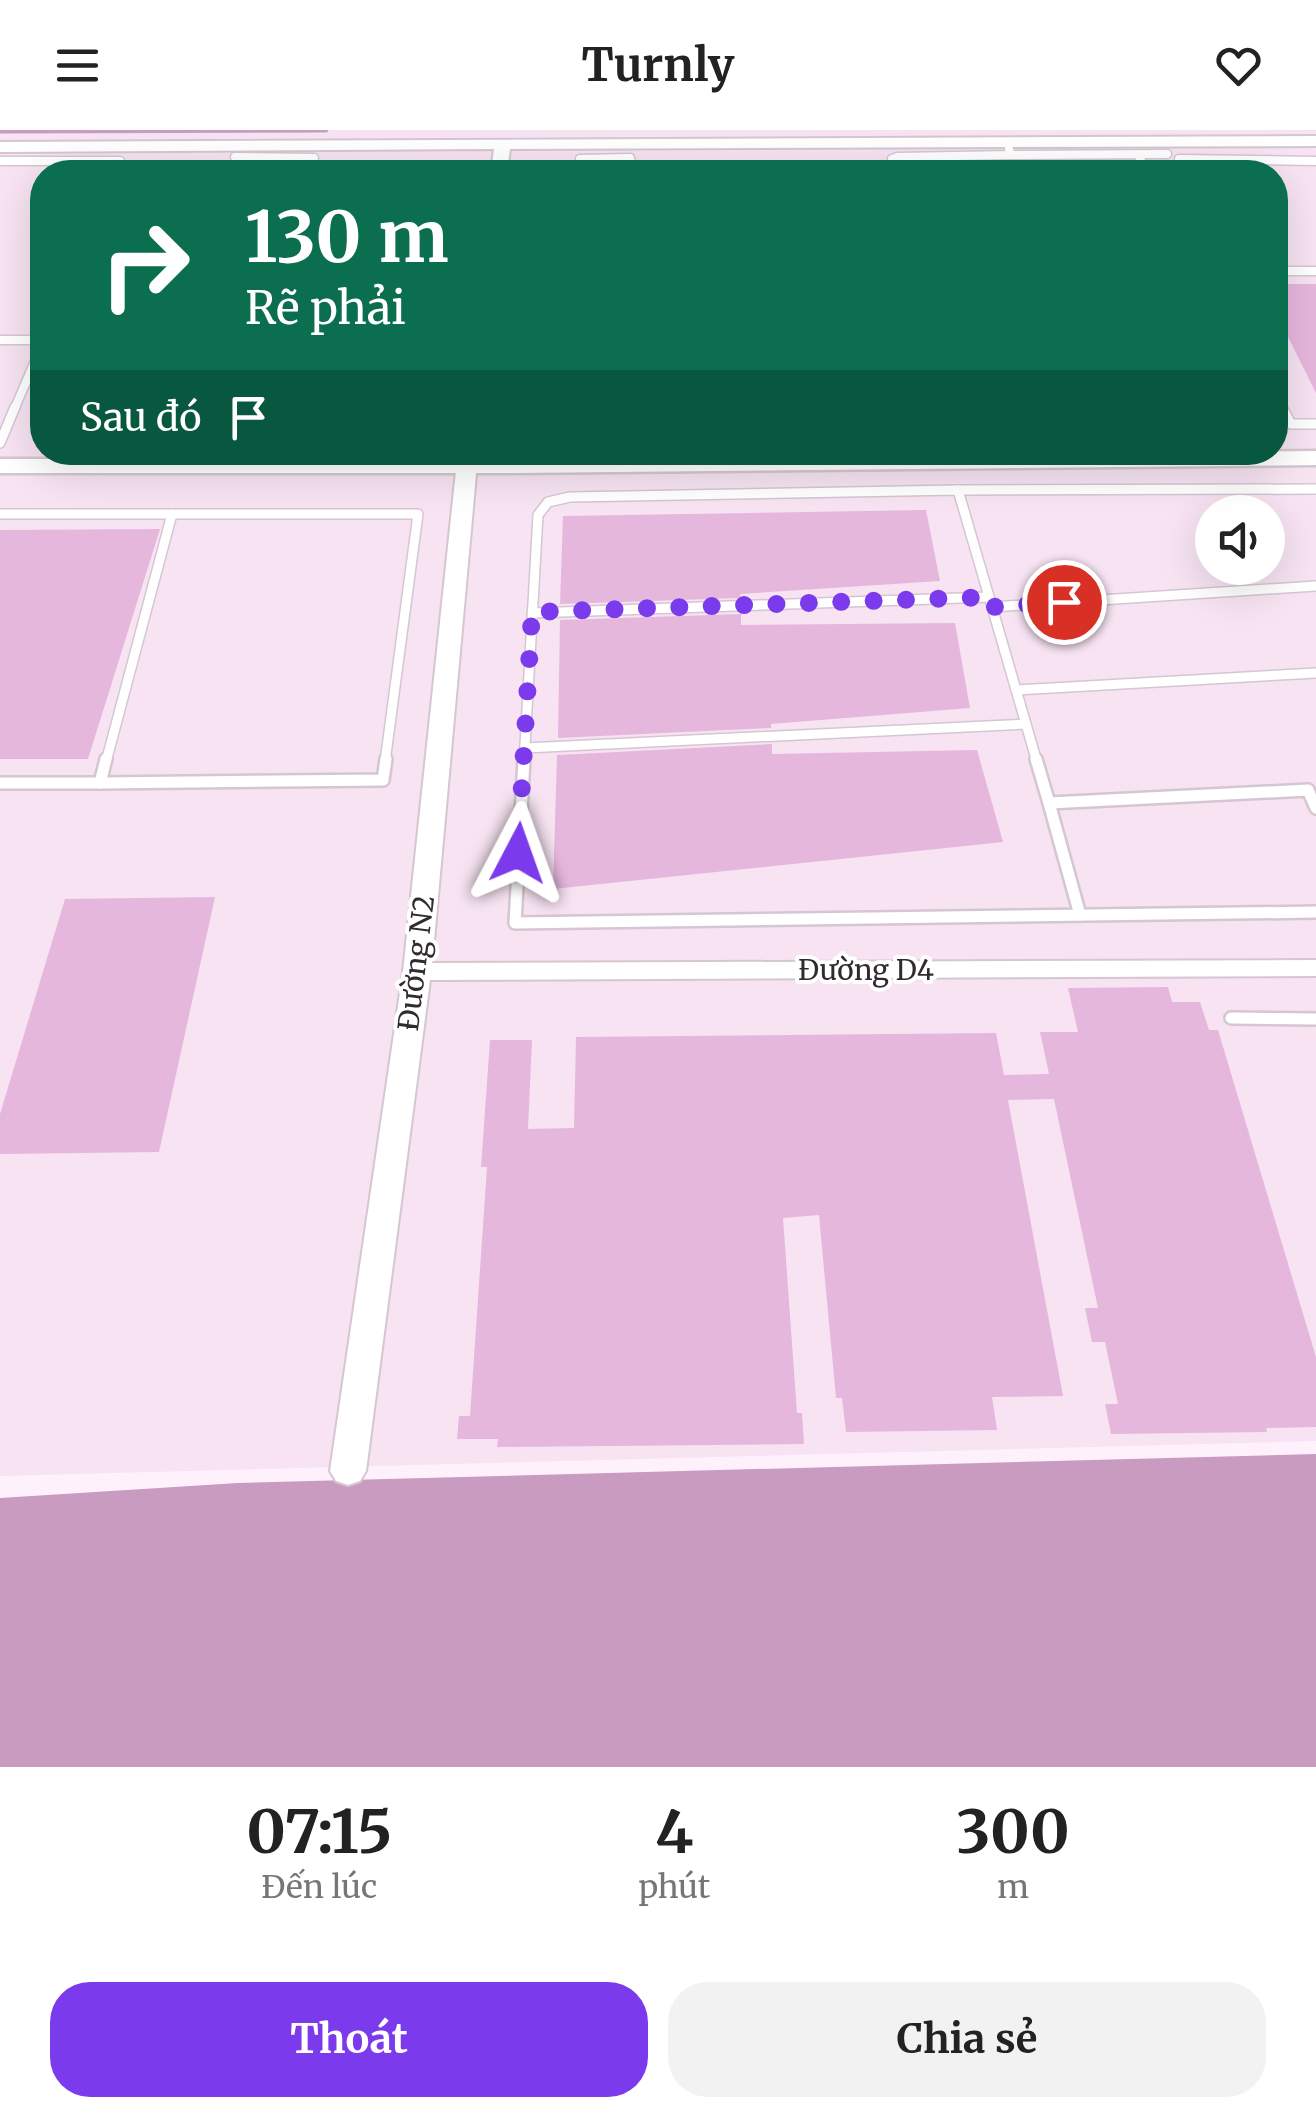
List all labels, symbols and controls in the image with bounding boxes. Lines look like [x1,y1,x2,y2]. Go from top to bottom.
text: Turnly [581,37,735,93]
icon: menu [50,38,105,93]
icon: heart [1211,38,1266,93]
text: 130 m [245,193,449,281]
icon: right [80,200,210,330]
text: Rẽ phải [245,280,406,336]
icon: arrive [221,390,276,445]
text: Sau đó [80,394,201,441]
map controls [1195,495,1285,585]
button: sound [1195,495,1285,585]
pin [1022,560,1107,645]
icon: arrive [1037,575,1092,630]
position arrow [466,801,570,905]
street label: Đường N2 [390,893,442,1033]
street label: Đường D4 [798,952,934,988]
text: 07:15 [246,1794,392,1869]
text: 4 [655,1794,693,1869]
text: 300 [956,1794,1070,1869]
text: Đến lúc [261,1867,377,1907]
text: phút [638,1867,710,1907]
text: m [997,1867,1029,1907]
button: Thoát [50,1982,648,2097]
button: Chia sẻ [668,1982,1266,2097]

